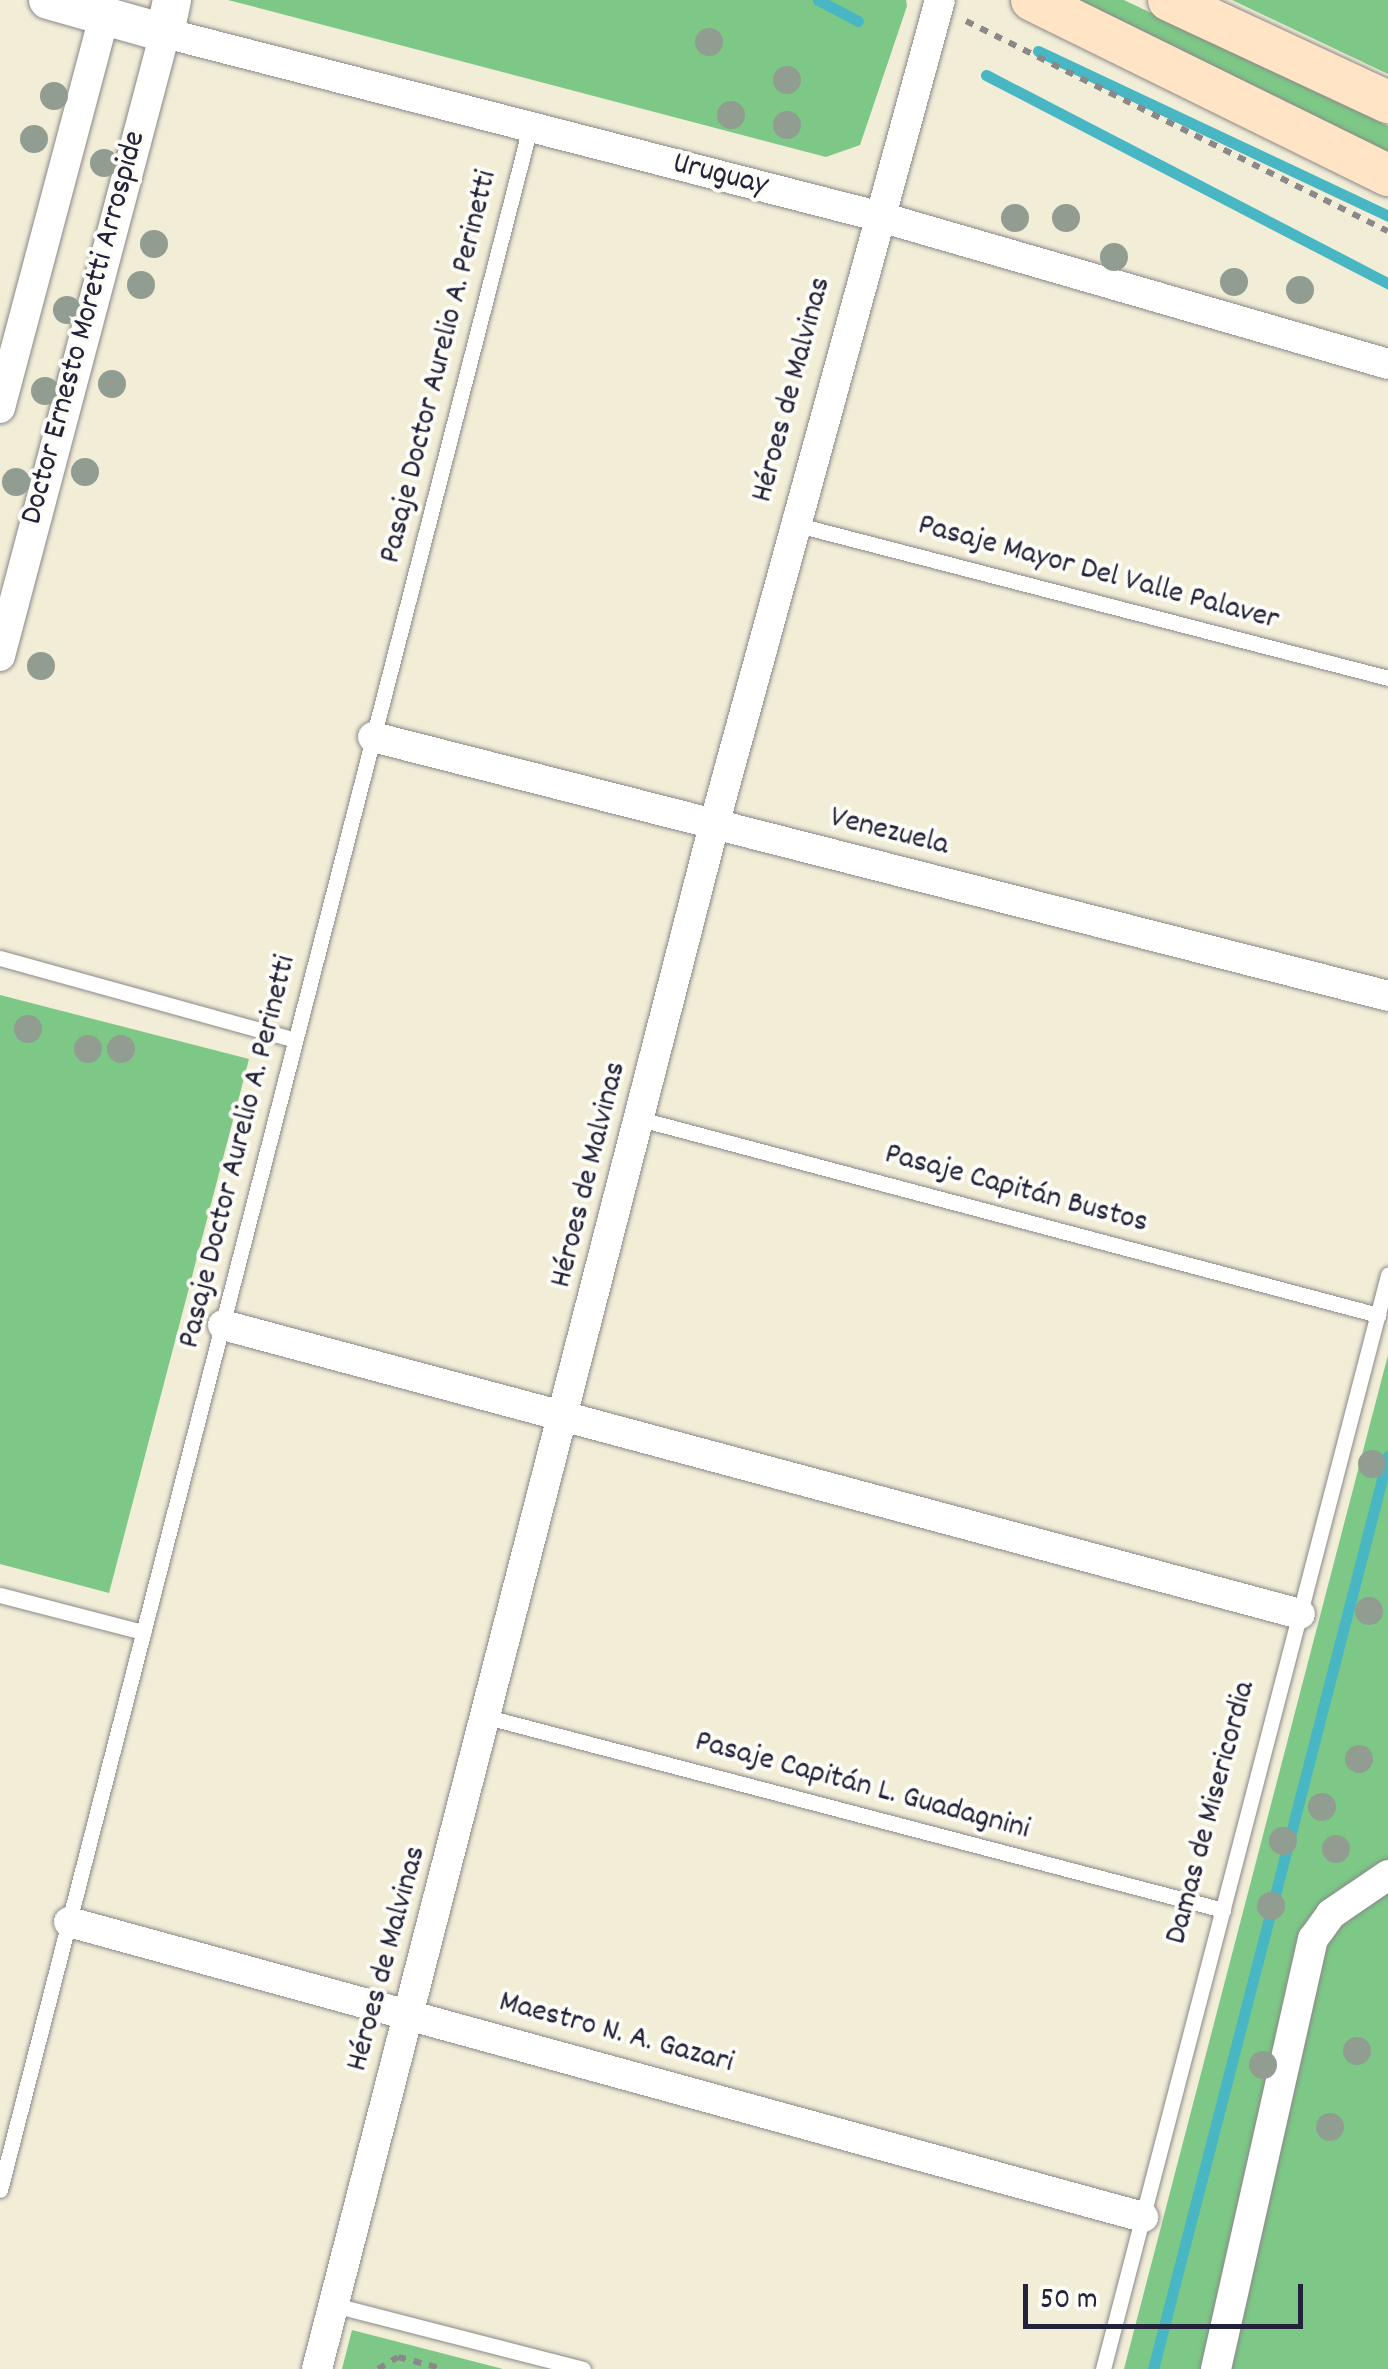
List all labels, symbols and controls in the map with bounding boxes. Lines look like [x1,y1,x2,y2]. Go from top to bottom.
street label: Doctor Ernesto Moretti Arrospide [14,127,156,529]
street label: Uruguay [668,146,772,206]
street label: Pasaje Doctor Aurelio A. Perinetti [373,166,507,568]
street label: Héroes de Malvinas [745,273,841,507]
street label: Pasaje Mayor Del Valle Palaver [913,507,1283,641]
street label: Venezuela [826,800,952,866]
street label: Pasaje Doctor Aurelio A. Perinetti [172,951,306,1353]
street label: Héroes de Malvinas [543,1058,637,1292]
street label: Pasaje Capitán Bustos [880,1136,1152,1244]
street label: Damas de Misericordia [1158,1677,1266,1949]
street label: Pasaje Capitán L. Guadagnini [690,1724,1034,1850]
street label: Héroes de Malvinas [340,1842,436,2076]
street label: Maestro N. A. Gazari [495,1984,737,2084]
scale bar [1028,2264,1308,2326]
text: 50 m [1040,2280,1098,2323]

